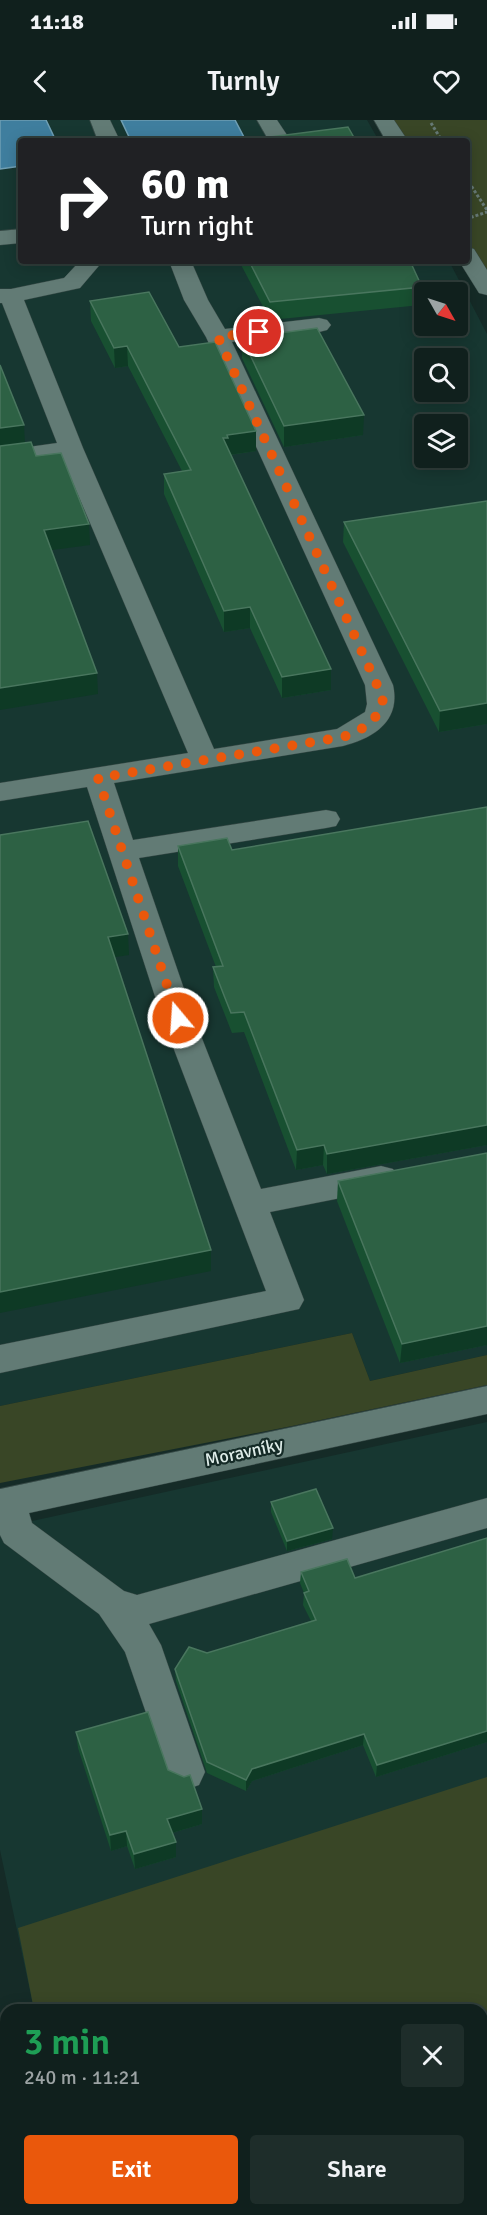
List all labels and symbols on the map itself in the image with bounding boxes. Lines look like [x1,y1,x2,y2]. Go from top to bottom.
north arrow [414,282,468,336]
pin [233,306,284,357]
position arrow [146,986,210,1050]
street label: Moravníky [203,1433,286,1471]

